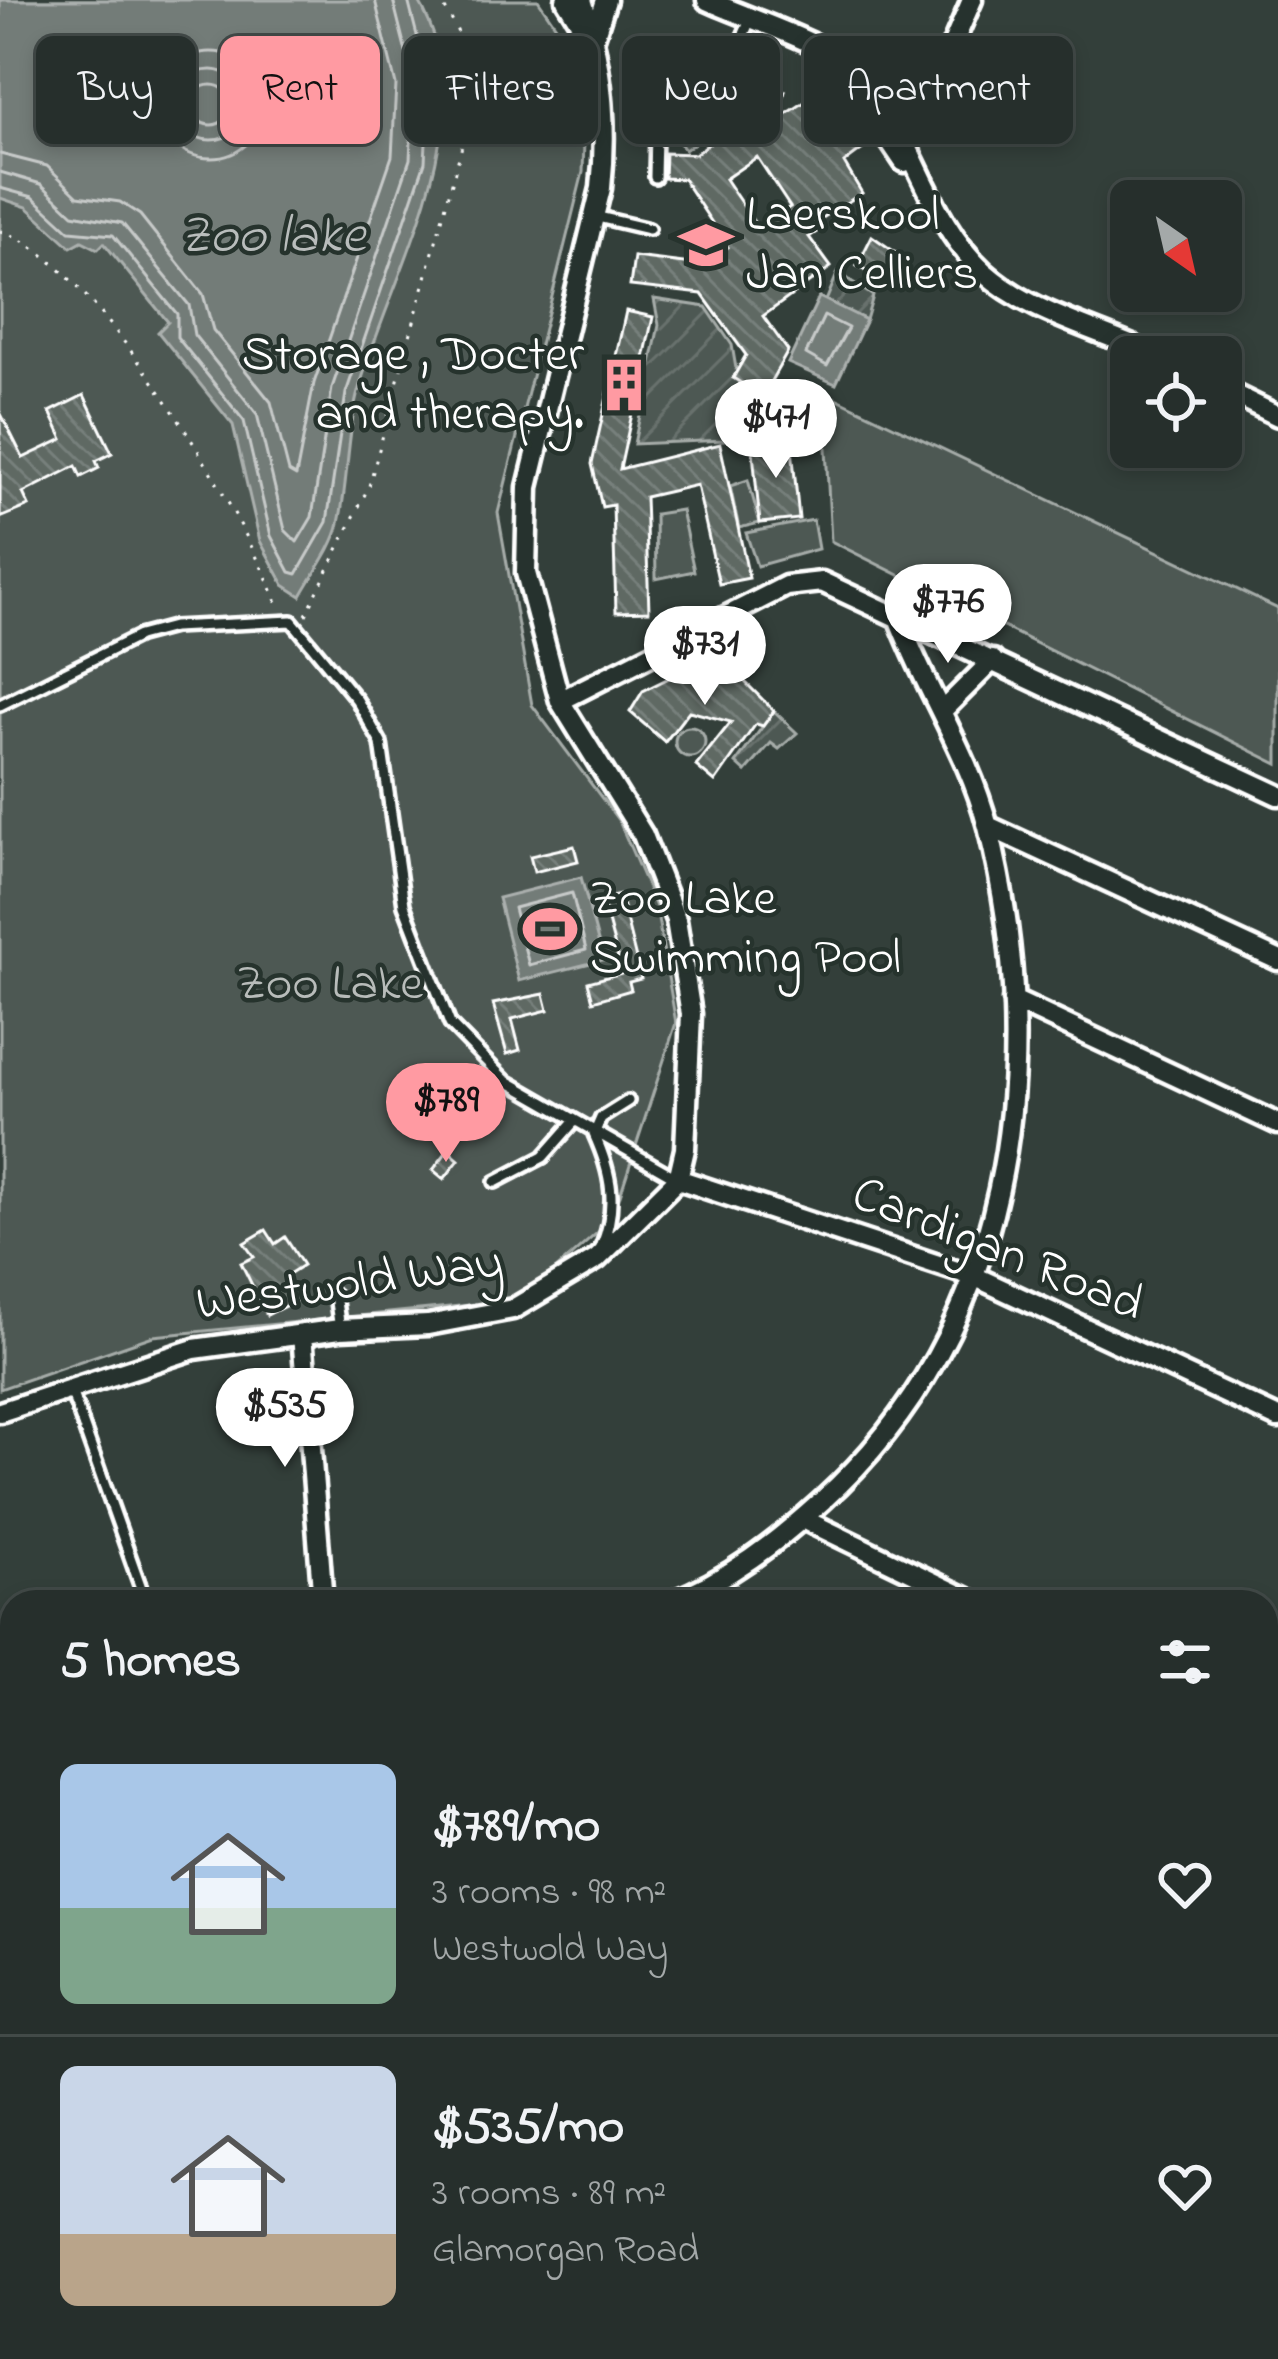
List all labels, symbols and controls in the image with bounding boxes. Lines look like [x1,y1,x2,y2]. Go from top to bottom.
chip: Buy [36,36,196,144]
chip: Rent [220,36,380,144]
chip: Filters [404,36,598,144]
chip: New [622,36,780,144]
chip: Apartment [804,36,1073,144]
place label: Laerskool Jan Celliers [746,179,978,313]
north arrow [1110,180,1242,312]
map controls [1110,180,1242,468]
water label: Zoo lake [179,199,368,277]
school or university icon: Laerskool Jan Celliers [677,216,735,274]
place label: Storage , Docter and therapy. [242,319,584,453]
button: locate [1110,336,1242,468]
building icon: Storage , Docter and therapy. [595,356,653,414]
pin: $471 [705,379,847,481]
text: $471 [742,389,810,446]
pin: $776 [877,564,1019,666]
text: $776 [912,574,984,631]
pin: $731 [634,606,776,708]
text: $731 [671,616,739,673]
place label: Zoo Lake Swimming Pool [590,863,901,997]
sports icon: Zoo Lake Swimming Pool [521,900,579,958]
park label: Zoo Lake [237,948,423,1023]
pin: $789 [375,1063,517,1165]
text: $789 [413,1073,479,1130]
street label: Cardigan Road [840,1158,1154,1344]
street label: Westwold Way [192,1226,508,1344]
pin: $535 [214,1368,356,1470]
text: $535 [243,1378,327,1435]
text: 5 homes [60,1625,241,1700]
icon: filters [1152,1629,1218,1695]
text: $789/mo [432,1790,600,1865]
icon: home [156,1812,300,1956]
icon: heart [1152,1851,1218,1917]
text: 3 rooms · 98 m² [432,1865,666,1922]
text: Westwold Way [432,1922,668,1979]
text: $535/mo [432,2091,624,2166]
icon: home [156,2114,300,2258]
icon: heart [1152,2153,1218,2219]
text: 3 rooms · 89 m² [432,2166,666,2223]
text: Glamorgan Road [432,2223,699,2280]

